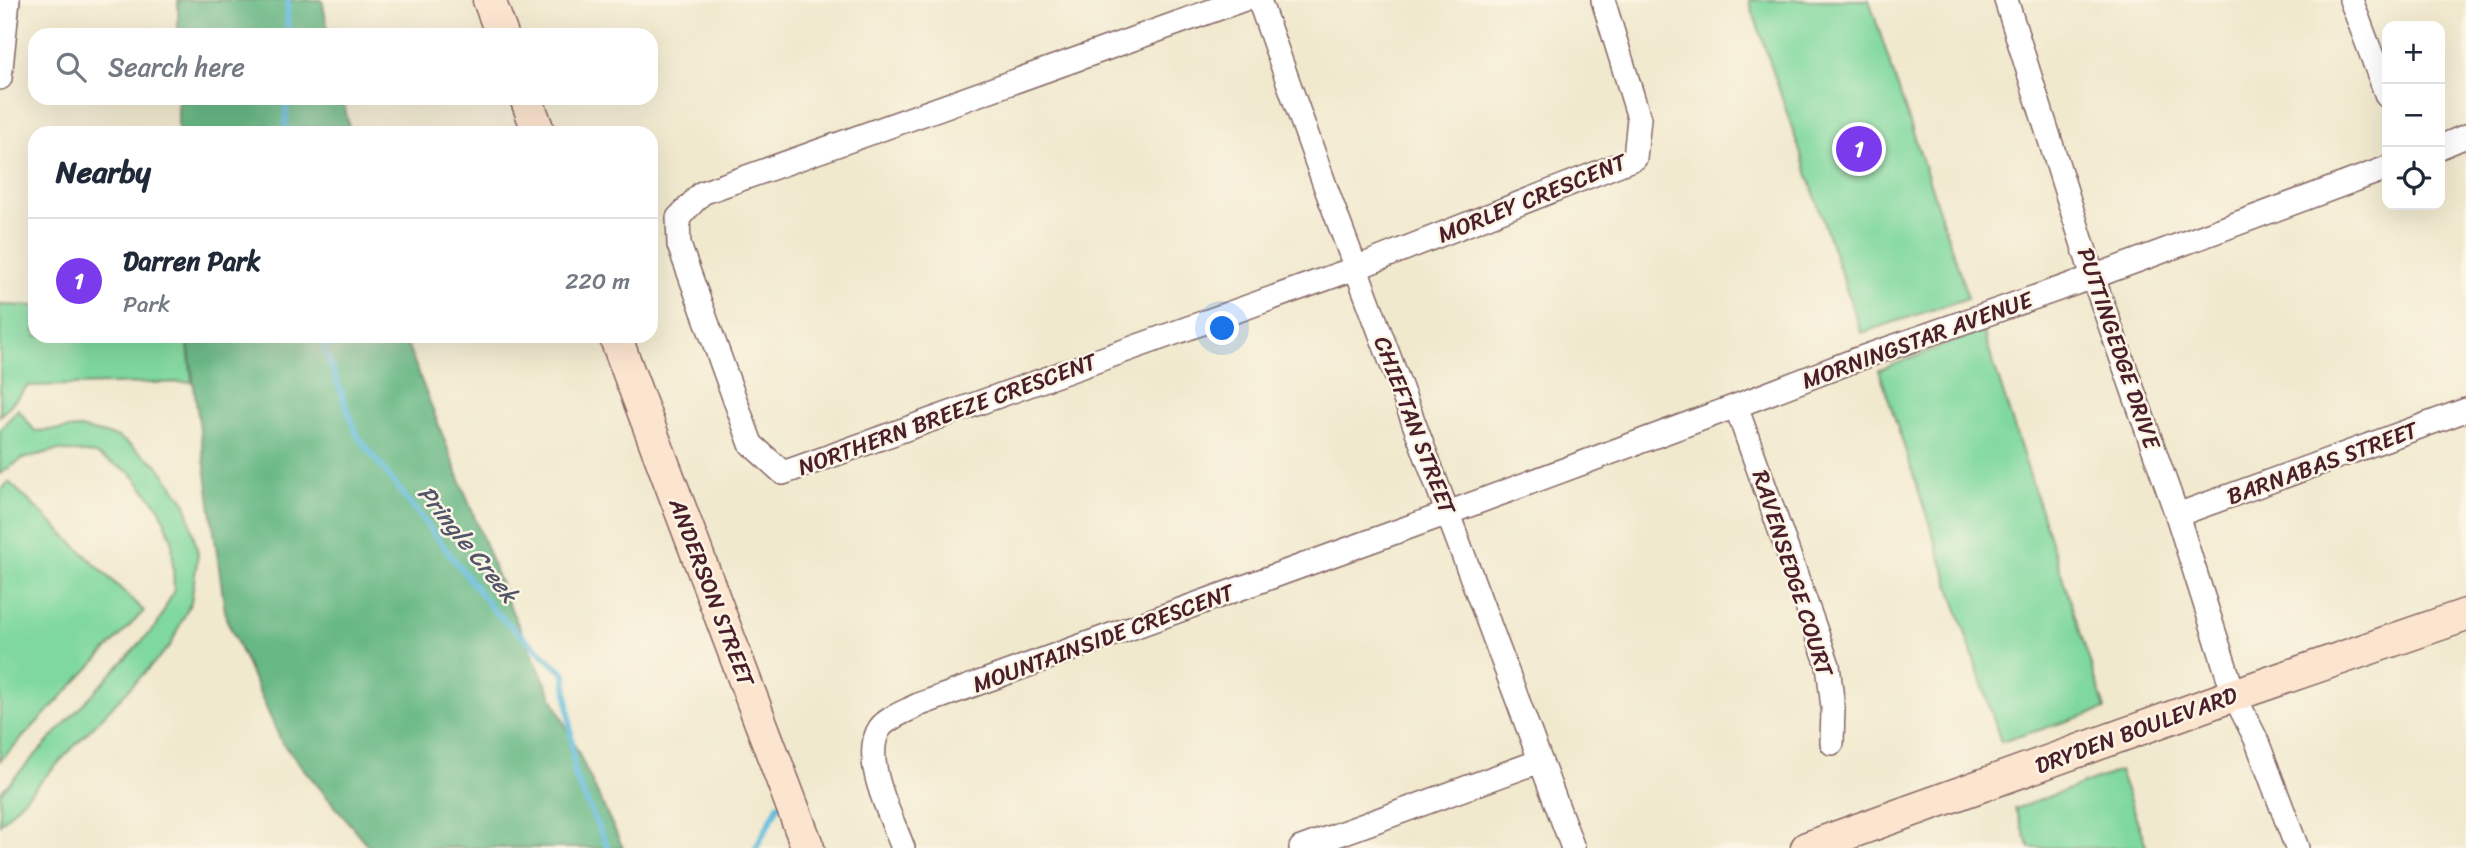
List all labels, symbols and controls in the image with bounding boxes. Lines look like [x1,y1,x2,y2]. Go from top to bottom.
map controls [2382,21,2445,210]
button: + [2382,21,2445,84]
search box [28,28,658,105]
text: Search here [108,44,245,90]
icon: search [52,48,90,86]
button: − [2382,84,2445,147]
pin: 1 [1836,123,1882,175]
street label: MORLEY CRESCENT [1431,141,1634,255]
text: Nearby [56,145,151,199]
button: locate [2382,147,2445,210]
text: Darren Park [123,238,260,284]
street label: PUTTINGEDGE DRIVE [2065,242,2173,456]
text: 1 [74,261,84,302]
text: 220 m [565,261,630,302]
street label: MORNINGSTAR AVENUE [1796,279,2040,401]
text: Park [123,284,170,325]
your location [1205,311,1239,345]
street label: CHIEFTAN STREET [1362,330,1468,522]
street label: NORTHERN BREEZE CRESCENT [792,341,1104,488]
street label: BARNABAS STREET [2221,409,2425,517]
street label: RAVENSEDGE COURT [1740,465,1846,683]
water label: Pringle Creek [407,475,530,614]
street label: ANDERSON STREET [656,491,767,694]
street label: MOUNTAINSIDE CRESCENT [967,572,1241,705]
street label: DRYDEN BOULEVARD [2029,675,2243,786]

